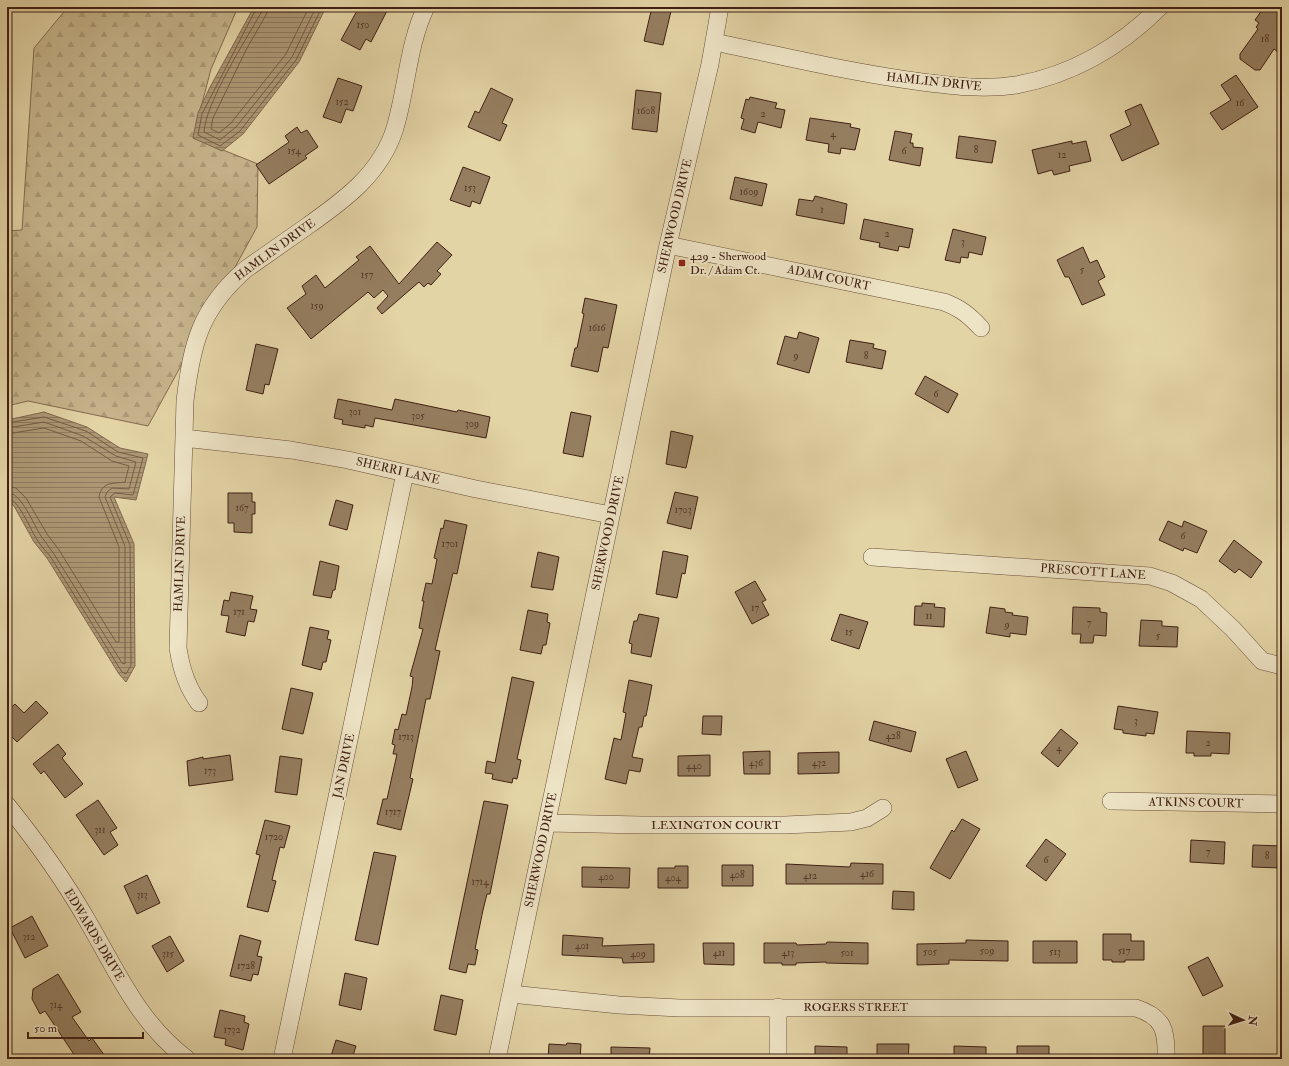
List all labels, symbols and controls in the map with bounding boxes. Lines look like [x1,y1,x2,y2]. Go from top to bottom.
house number: 150 [357,19,369,31]
house number: 18 [1261,33,1269,45]
street label: HAMLIN DRIVE [885,70,983,95]
house number: 152 [336,96,348,108]
house number: 16 [1236,97,1245,109]
house number: 1608 [637,105,655,117]
house number: 2 [760,108,766,120]
house number: 4 [830,128,836,140]
house number: 8 [974,144,979,156]
house number: 154 [287,145,301,157]
house number: 6 [901,145,907,157]
house number: 12 [1058,149,1066,161]
street label: SHERWOOD DRIVE [655,157,696,275]
house number: 153 [464,182,476,194]
house number: 1609 [740,186,758,198]
house number: 1 [820,204,824,216]
street label: HAMLIN DRIVE [232,215,319,284]
house number: 2 [884,228,890,240]
house number: 3 [961,236,965,248]
place label: 429 - Sherwood Dr. / Adam Ct. [690,249,766,278]
marker: 429 - Sherwood Dr. / Adam Ct. [677,258,687,268]
street label: ADAM COURT [785,262,872,294]
house number: 5 [1080,264,1085,276]
house number: 157 [361,269,374,281]
house number: 159 [310,300,324,312]
house number: 1616 [588,322,607,334]
house number: 9 [792,350,799,362]
house number: 8 [864,350,869,362]
house number: 6 [933,388,939,400]
house number: 301 [349,406,362,418]
house number: 305 [411,410,425,422]
house number: 309 [465,418,479,430]
street label: SHERRI LANE [355,454,442,488]
street label: SHERWOOD DRIVE [588,474,628,592]
house number: 167 [235,502,249,514]
house number: 1703 [674,504,692,516]
street label: HAMLIN DRIVE [171,515,189,612]
house number: 6 [1180,530,1186,542]
house number: 1701 [442,538,459,550]
street label: PRESCOTT LANE [1040,561,1147,583]
house number: 17 [751,602,759,614]
house number: 171 [233,606,245,618]
house number: 11 [925,610,933,622]
house number: 7 [1087,617,1092,629]
house number: 9 [1003,619,1010,631]
house number: 15 [845,626,854,638]
house number: 5 [1156,630,1161,642]
house number: 3 [1134,715,1138,727]
house number: 428 [885,730,901,742]
house number: 1713 [398,731,414,743]
street label: JAN DRIVE [330,732,358,801]
house number: 2 [1205,737,1211,749]
house number: 4 [1056,742,1062,754]
house number: 436 [749,757,764,769]
house number: 432 [812,757,826,769]
house number: 440 [686,760,702,772]
house number: 173 [204,765,216,777]
street label: SHERWOOD DRIVE [521,791,561,909]
street label: ATKINS COURT [1147,795,1244,811]
house number: 1717 [385,806,402,818]
street label: LEXINGTON COURT [651,818,781,833]
house number: 311 [95,824,106,836]
house number: 1720 [265,831,283,843]
house number: 7 [1206,846,1211,858]
house number: 8 [1265,850,1270,862]
house number: 6 [1043,854,1049,866]
house number: 416 [860,868,875,880]
house number: 408 [729,869,745,881]
house number: 412 [803,870,817,882]
house number: 400 [598,871,614,883]
house number: 404 [665,872,682,884]
house number: 1714 [471,876,489,888]
street label: EDWARDS DRIVE [61,886,128,984]
house number: 313 [136,889,148,901]
house number: 312 [23,931,35,943]
house number: 401 [575,940,589,952]
house number: 509 [980,945,994,957]
house number: 517 [1118,945,1131,957]
house number: 505 [923,946,938,958]
house number: 513 [1049,946,1061,958]
house number: 411 [713,947,726,959]
house number: 413 [782,947,795,959]
house number: 501 [841,947,854,959]
house number: 315 [162,948,174,960]
house number: 409 [630,948,646,960]
house number: 1728 [237,960,255,972]
house number: 314 [50,999,63,1011]
street label: ROGERS STREET [803,1000,909,1015]
north arrow [1223,1000,1263,1040]
scale bar [28,1014,143,1040]
text: N [1246,1014,1259,1027]
text: 50 m [34,1021,58,1036]
house number: 1732 [223,1024,241,1036]

